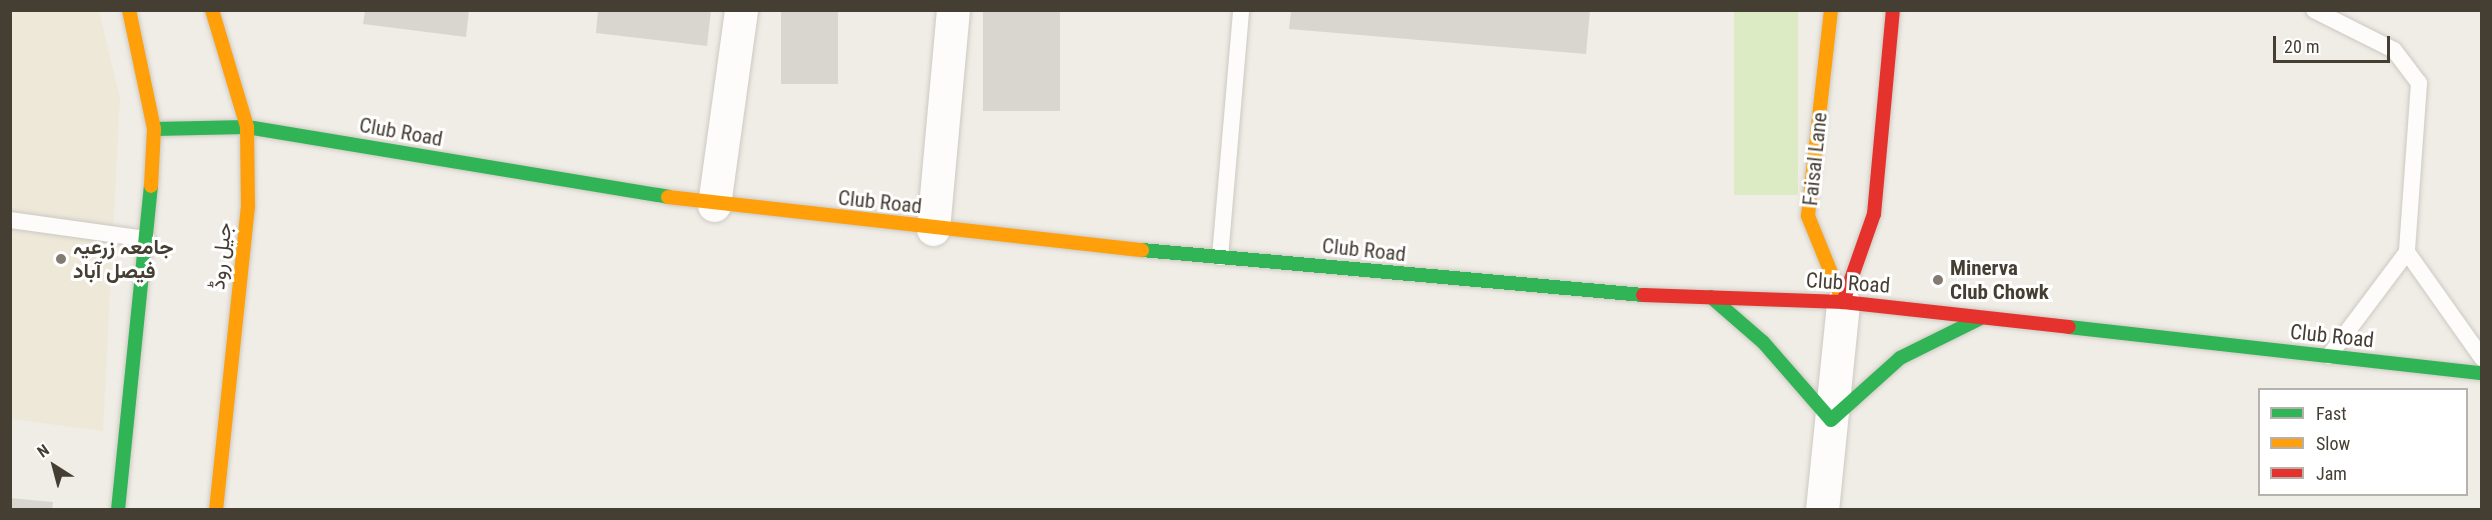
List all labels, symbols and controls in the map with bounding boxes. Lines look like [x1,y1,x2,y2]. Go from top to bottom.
scale bar [2276,24,2393,62]
text: 20 m [2284,36,2319,57]
street label: Faisal Lane [1798,111,1832,207]
street label: Club Road [357,112,445,152]
street label: Club Road [837,185,923,219]
street label: جیل روڈ [205,221,237,291]
street label: Club Road [1321,233,1407,267]
place label: جامعہ زرعیہ فیصل آباد [73,234,174,284]
marker: جامعہ زرعیہ فیصل آباد [54,252,68,266]
place label: Minerva Club Chowk [1950,255,2049,305]
street label: Club Road [1805,267,1891,299]
marker: Minerva Club Chowk [1931,273,1945,287]
street label: Club Road [2289,319,2375,353]
legend [2258,388,2468,496]
text: Fast [2316,403,2347,424]
text: Slow [2316,433,2350,454]
north arrow [24,436,84,496]
text: N [34,440,53,462]
text: Jam [2316,463,2347,484]

